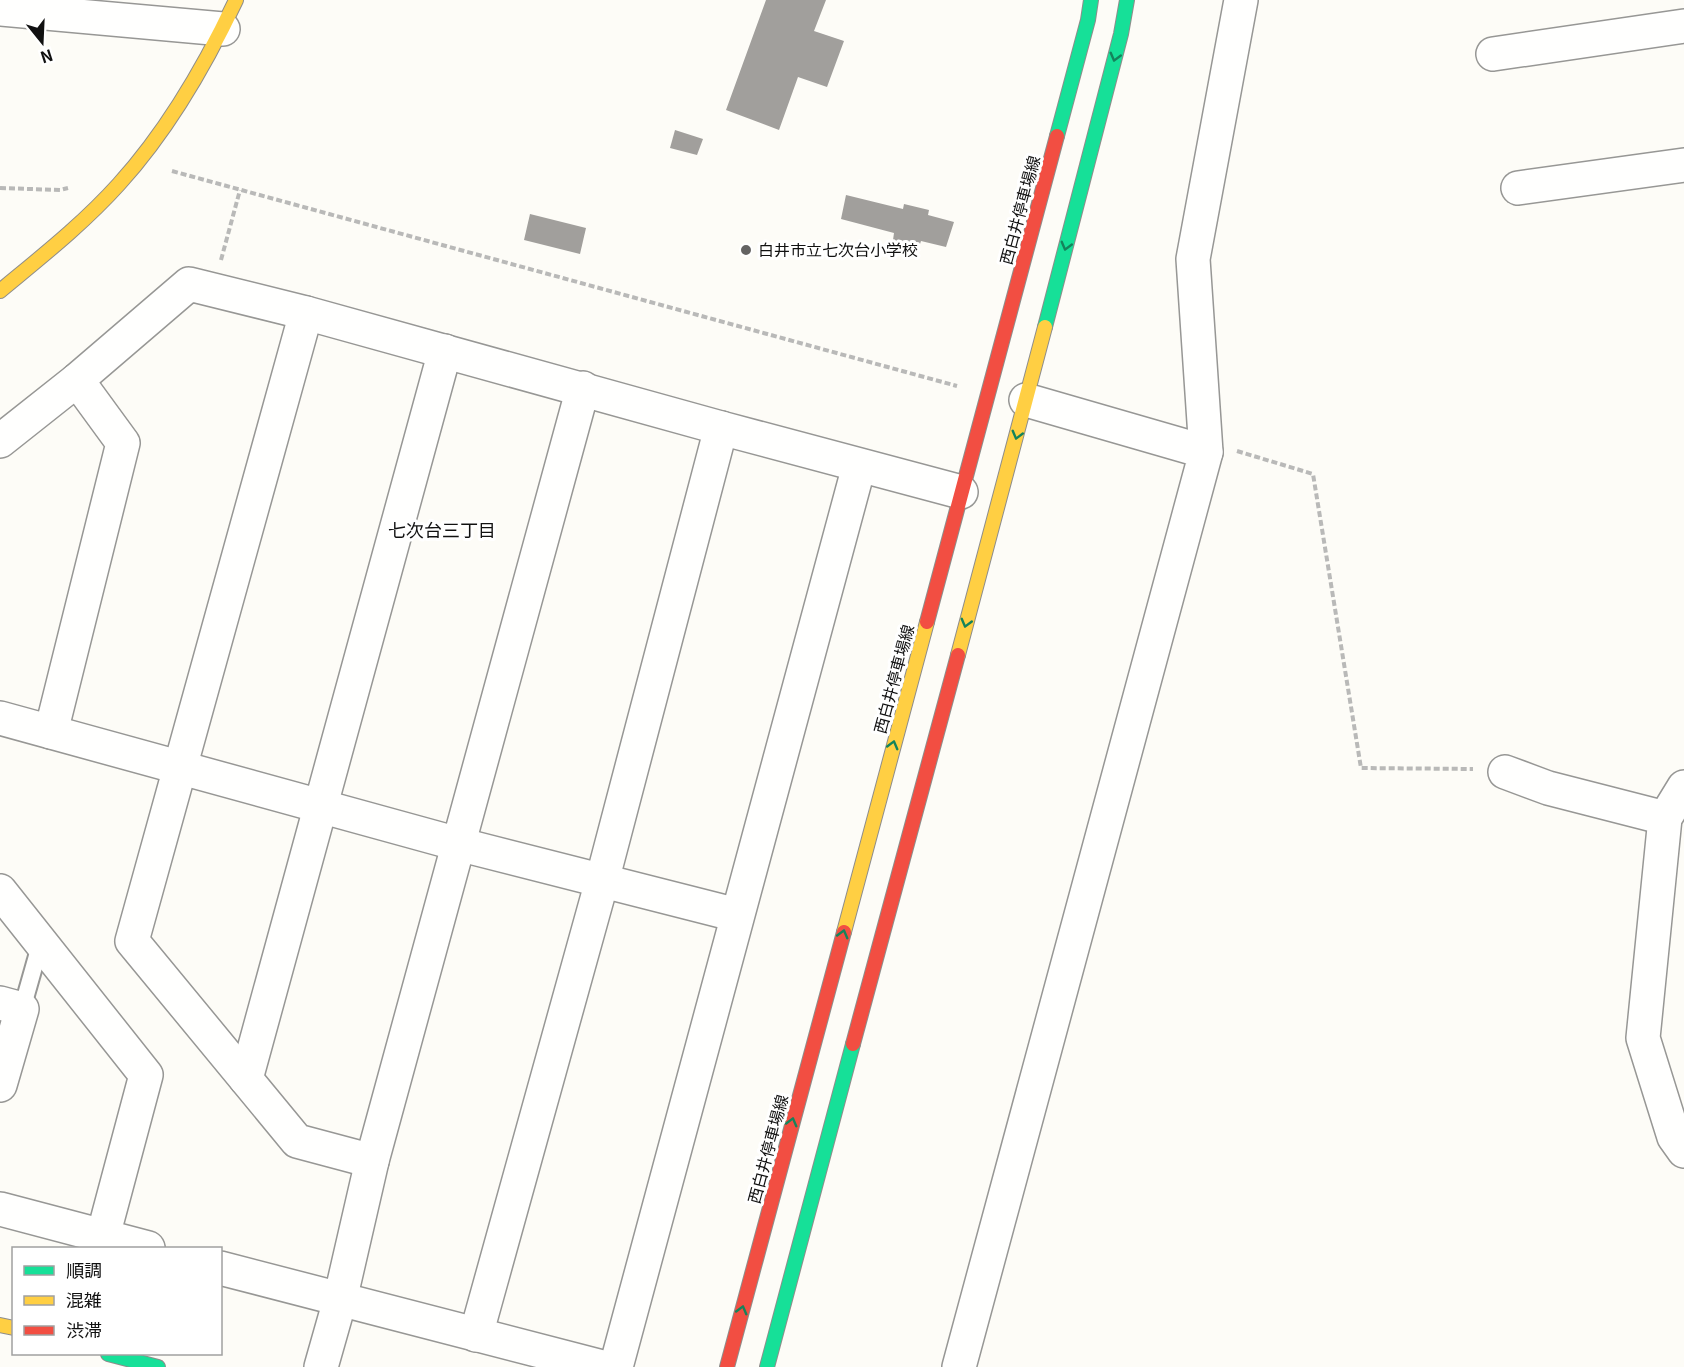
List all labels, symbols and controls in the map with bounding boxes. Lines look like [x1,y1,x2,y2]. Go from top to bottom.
north arrow [12,12,72,72]
text: N [38,44,56,70]
one-way arrow [1110,51,1122,62]
street label: 西白井停車場線 [993,153,1045,267]
place label: 白井市立七次台小学校 [758,237,918,261]
one-way arrow [1061,240,1073,251]
marker: 白井市立七次台小学校 [739,243,753,257]
one-way arrow [1011,429,1024,439]
district label: 七次台三丁目 [388,516,496,542]
one-way arrow [961,618,974,628]
street label: 西白井停車場線 [867,622,919,736]
one-way arrow [886,740,898,751]
one-way arrow [836,929,848,940]
street label: 西白井停車場線 [741,1092,793,1206]
one-way arrow [785,1117,798,1127]
legend [12,1247,222,1355]
text: 順調 [66,1256,102,1282]
text: 混雑 [66,1286,102,1312]
one-way arrow [735,1306,747,1316]
text: 渋滞 [66,1316,102,1342]

